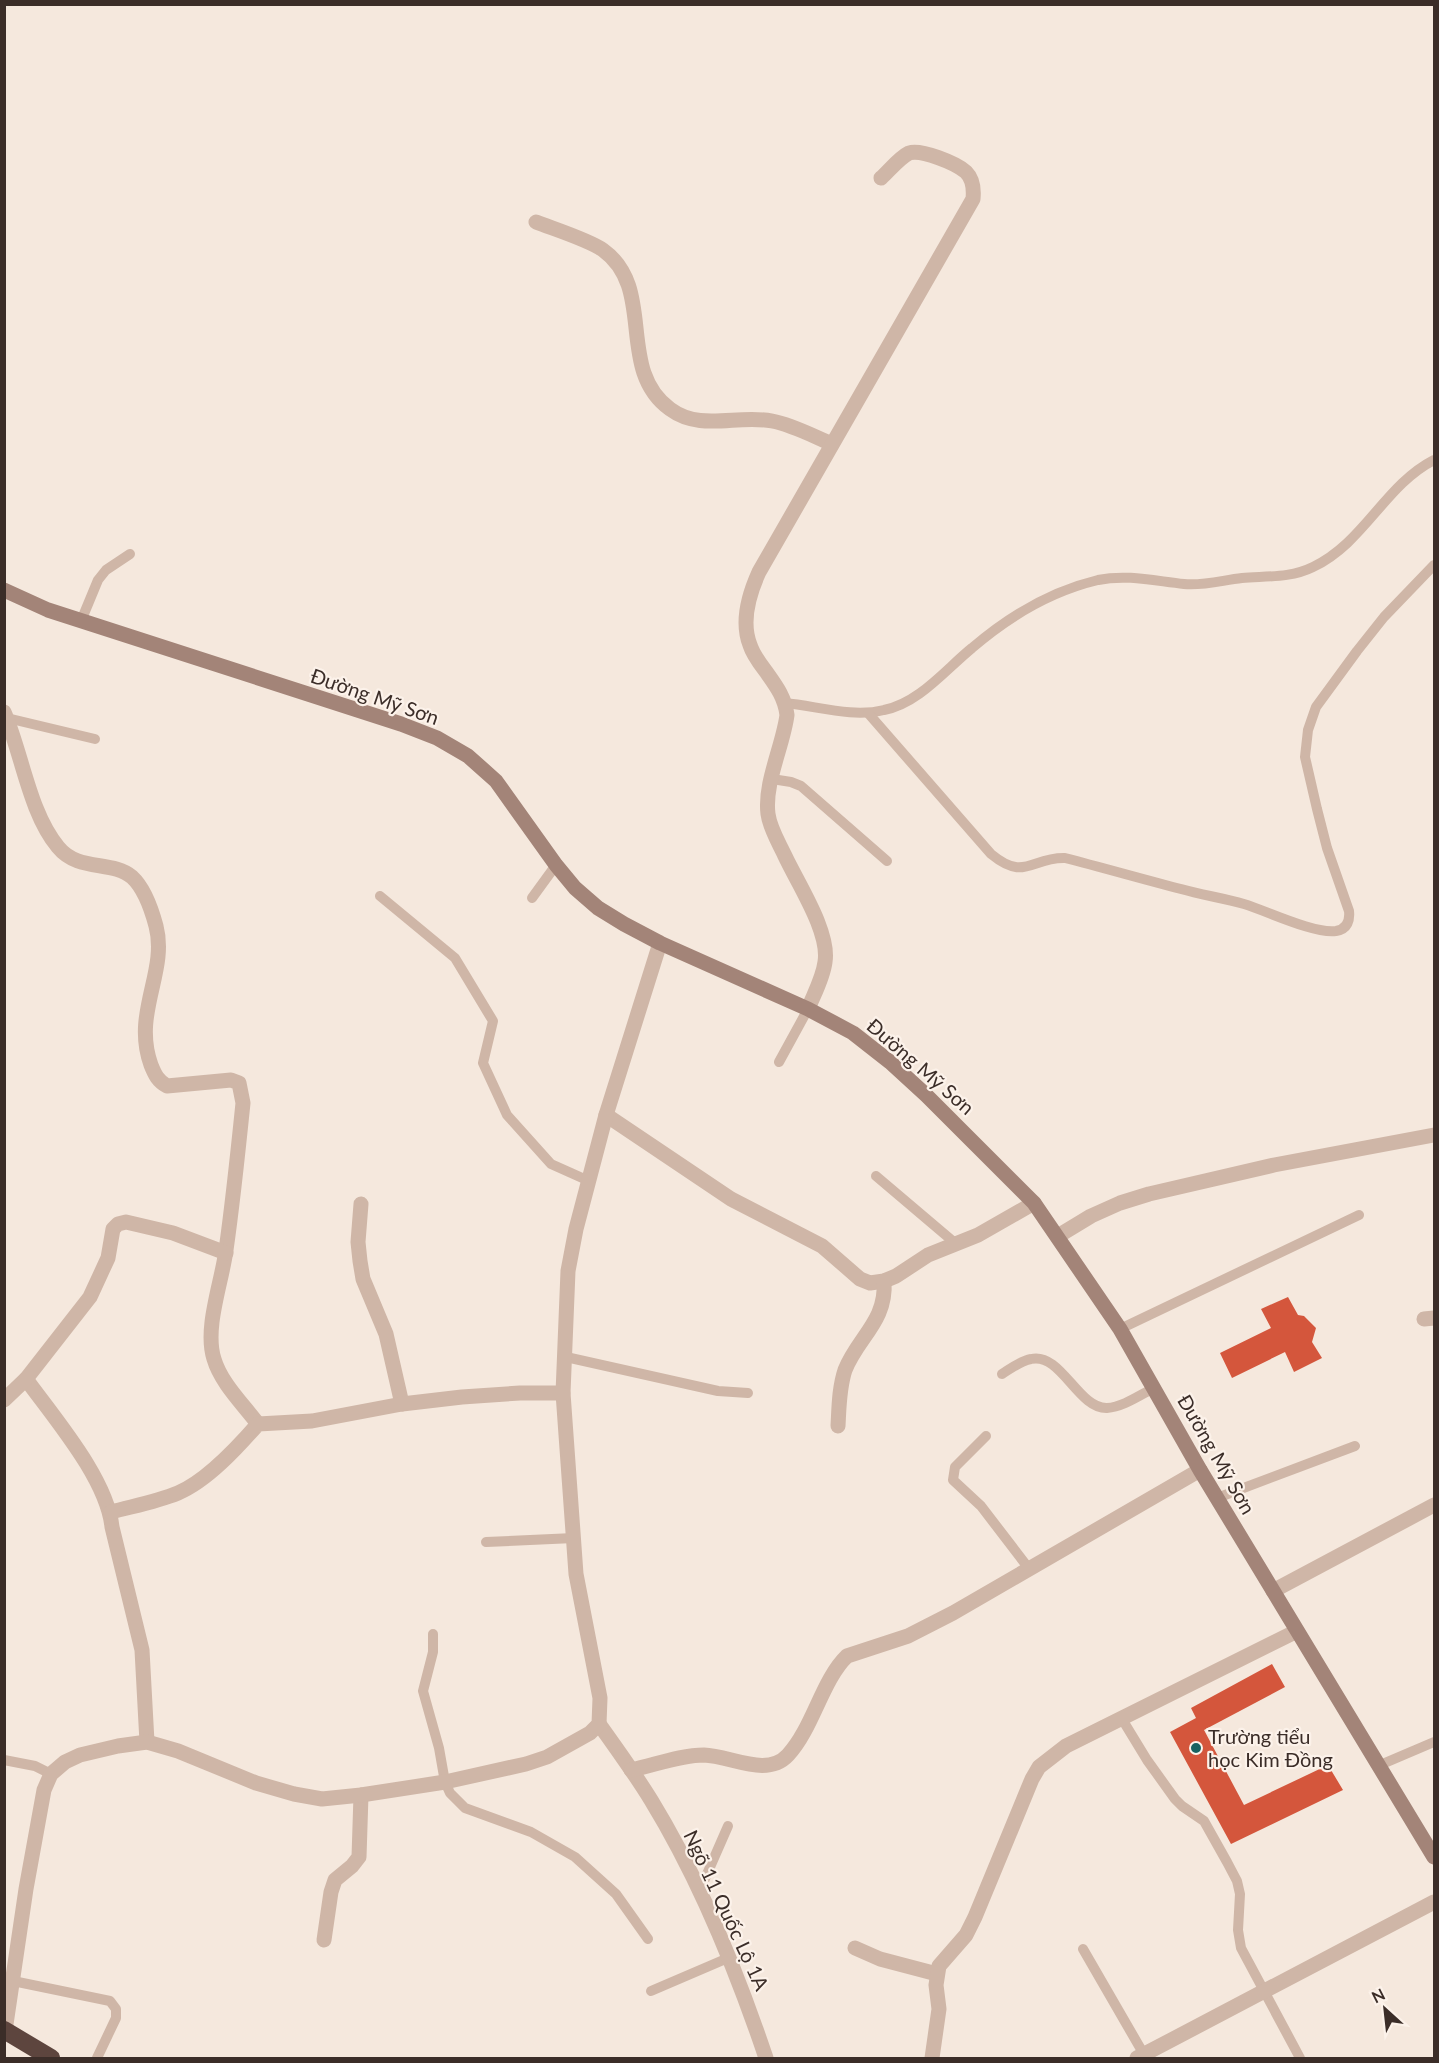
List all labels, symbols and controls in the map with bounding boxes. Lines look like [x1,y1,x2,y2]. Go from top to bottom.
street label: Đường Mỹ Sơn [308,663,442,729]
street label: Đường Mỹ Sơn [862,1013,980,1119]
street label: Đường Mỹ Sơn [1173,1390,1261,1518]
place label: Trường tiểu học Kim Đồng [1208,1724,1333,1771]
marker: Trường tiểu học Kim Đồng [1189,1741,1203,1755]
street label: Ngõ 11 Quốc Lộ 1A [679,1826,775,1994]
north arrow [1355,1979,1415,2039]
text: N [1368,1984,1388,2006]

